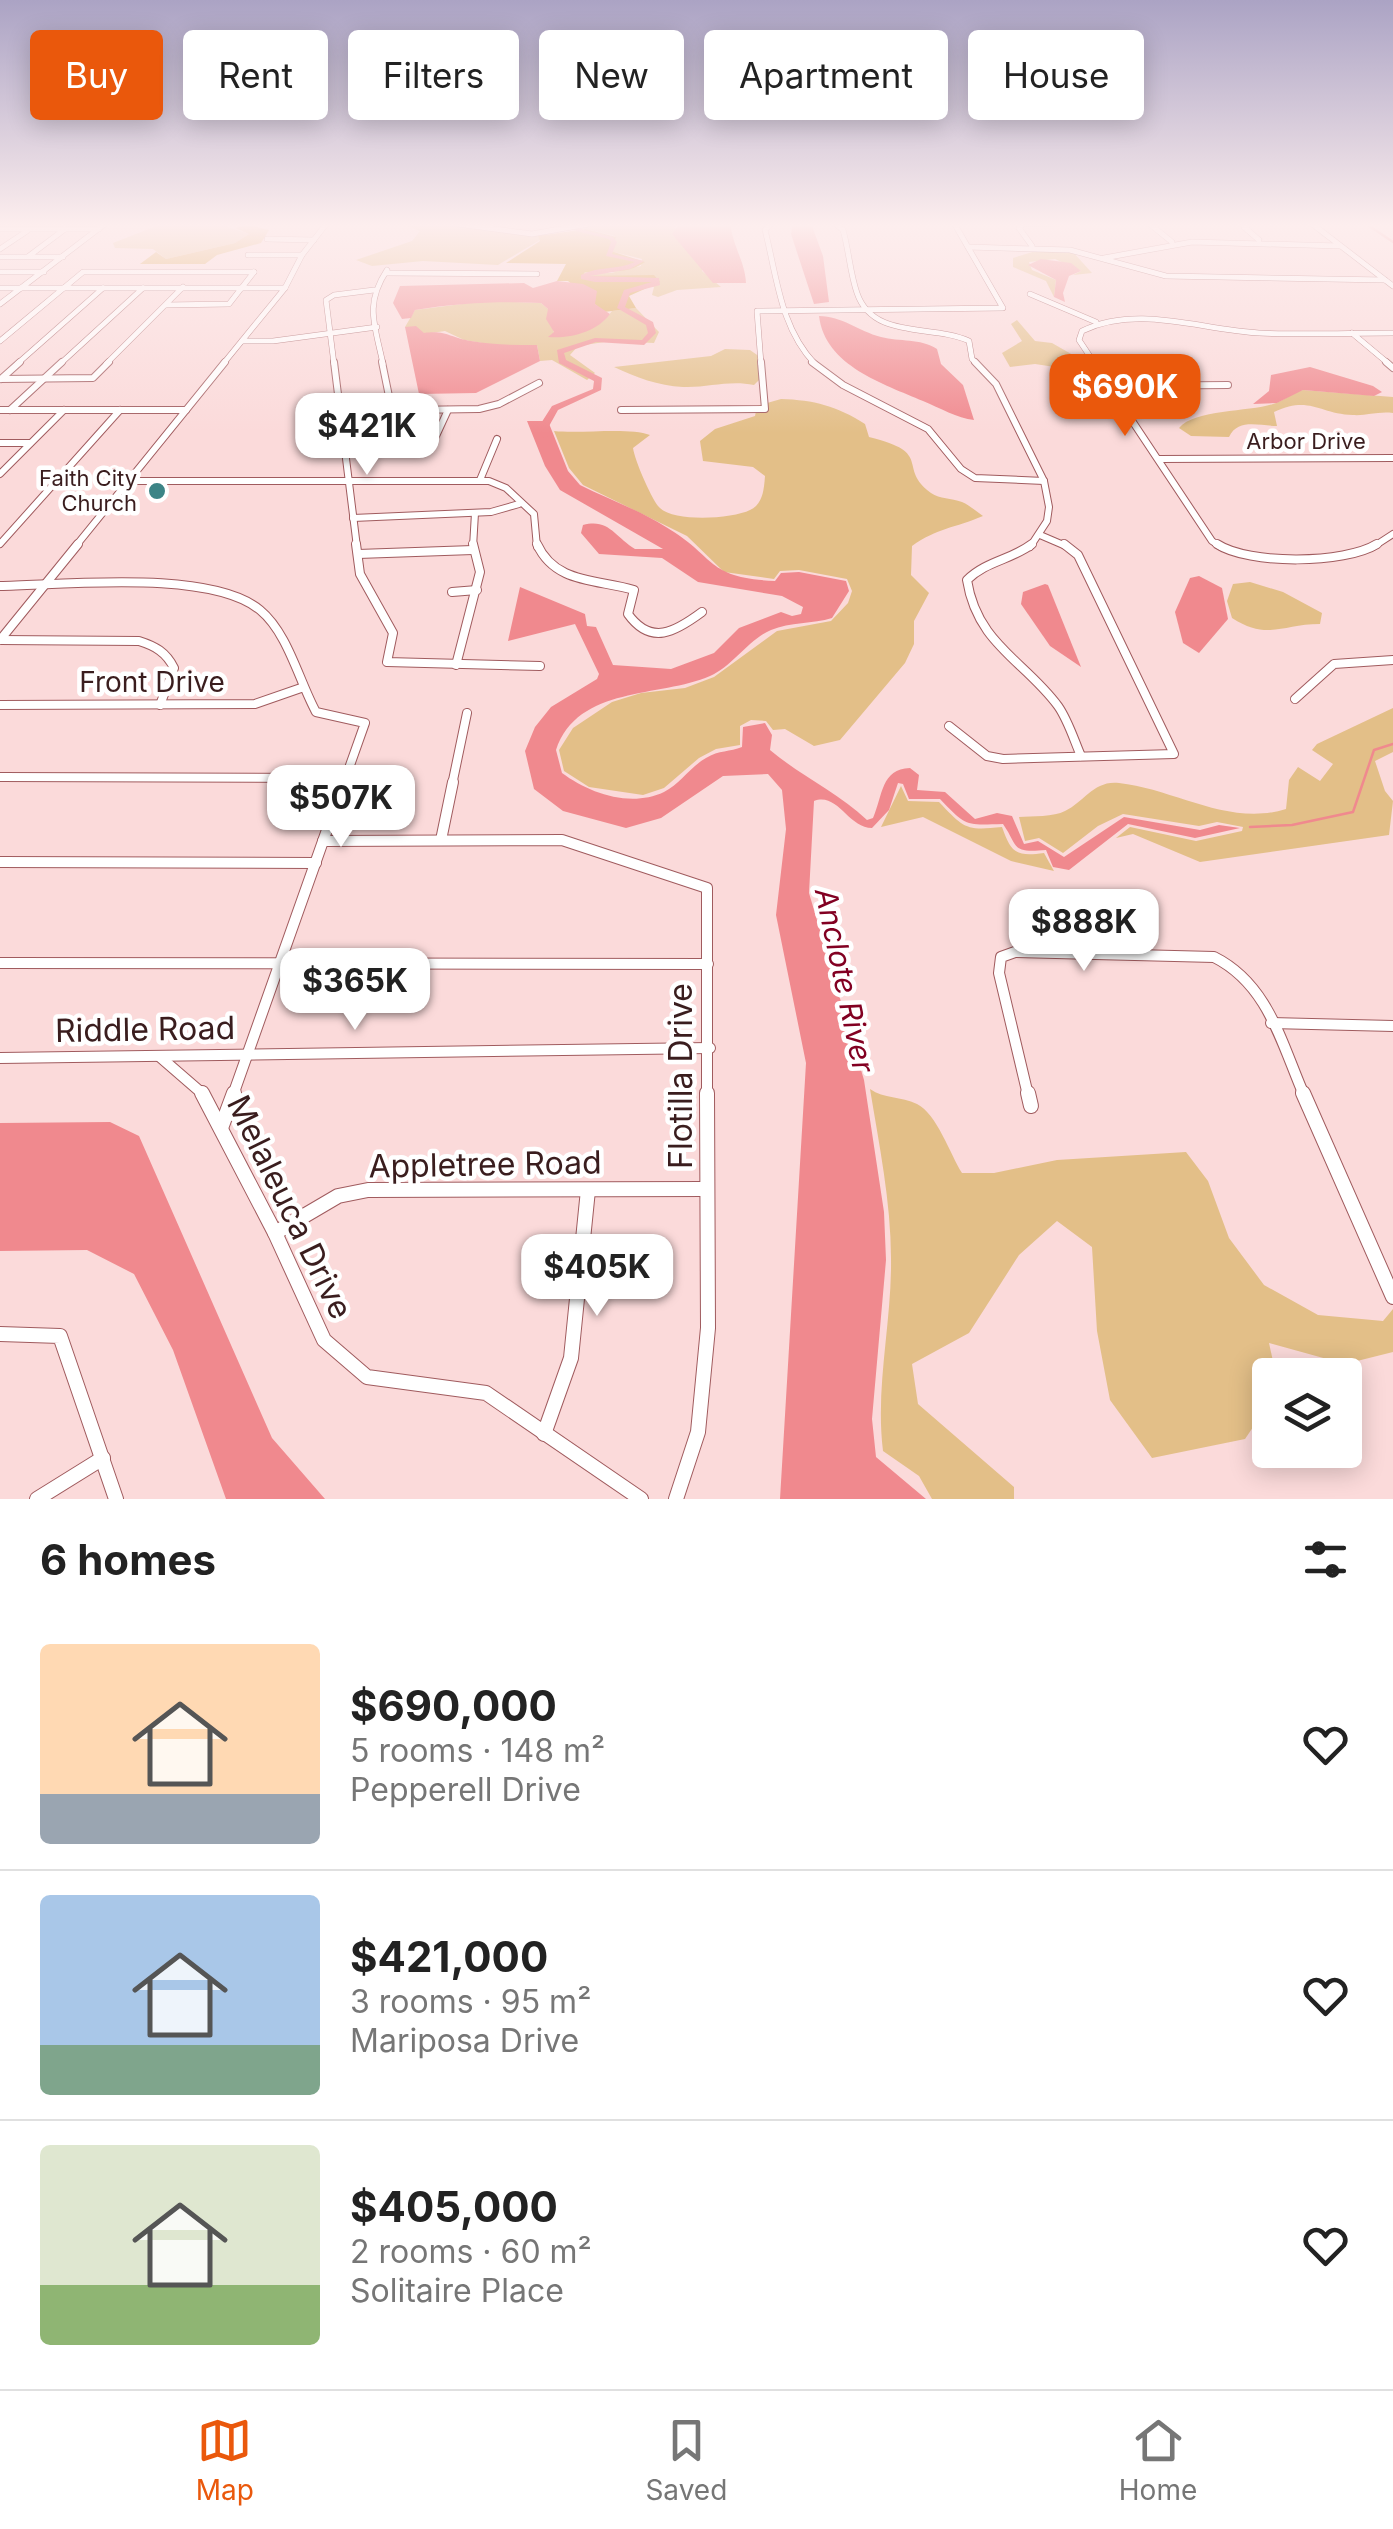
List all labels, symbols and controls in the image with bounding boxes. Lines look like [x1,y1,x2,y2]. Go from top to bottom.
chip: Buy [30,30,163,120]
chip: Rent [183,30,328,120]
chip: Filters [348,30,519,120]
chip: New [539,30,684,120]
chip: Apartment [704,30,948,120]
chip: House [968,30,1144,120]
pin: $690K [1055,354,1195,439]
text: $690K [1071,367,1179,406]
pin: $421K [297,393,437,478]
text: $421K [317,406,417,445]
street label: Arbor Drive [1246,428,1366,454]
place label: Faith City Church [39,465,137,516]
marker: Faith City Church [146,480,168,502]
street label: Front Drive [79,665,225,699]
pin: $507K [271,765,411,850]
text: $507K [289,778,393,817]
water label: Anclote River [808,884,882,1076]
pin: $888K [1014,889,1154,974]
text: $888K [1031,902,1137,941]
pin: $365K [285,948,425,1033]
text: $365K [302,961,408,1000]
street label: Flotilla Drive [661,983,700,1169]
street label: Riddle Road [55,1008,235,1050]
street label: Melaleuca Drive [219,1089,361,1325]
street label: Appletree Road [368,1142,602,1186]
pin: $405K [527,1234,667,1319]
text: $405K [543,1247,651,1286]
map controls [1252,1358,1362,1468]
button: layers [1252,1358,1362,1468]
icon: filters [1298,1532,1353,1587]
text: 6 homes [40,1534,216,1585]
text: $690,000 [350,1680,557,1731]
icon: home [120,1684,240,1804]
icon: heart [1298,1717,1353,1772]
text: 5 rooms · 148 m² [350,1731,605,1770]
text: Pepperell Drive [350,1770,581,1809]
text: $421,000 [350,1931,548,1982]
icon: home [120,1935,240,2055]
icon: heart [1298,1968,1353,2023]
text: 3 rooms · 95 m² [350,1982,591,2021]
text: Mariposa Drive [350,2021,579,2060]
text: $405,000 [350,2181,558,2232]
icon: home [120,2185,240,2305]
icon: heart [1298,2218,1353,2273]
text: 2 rooms · 60 m² [350,2232,592,2271]
text: Solitaire Place [350,2271,564,2310]
tab: Map [196,2413,254,2507]
tab: Saved [645,2413,727,2507]
tab: Home [1119,2413,1197,2507]

